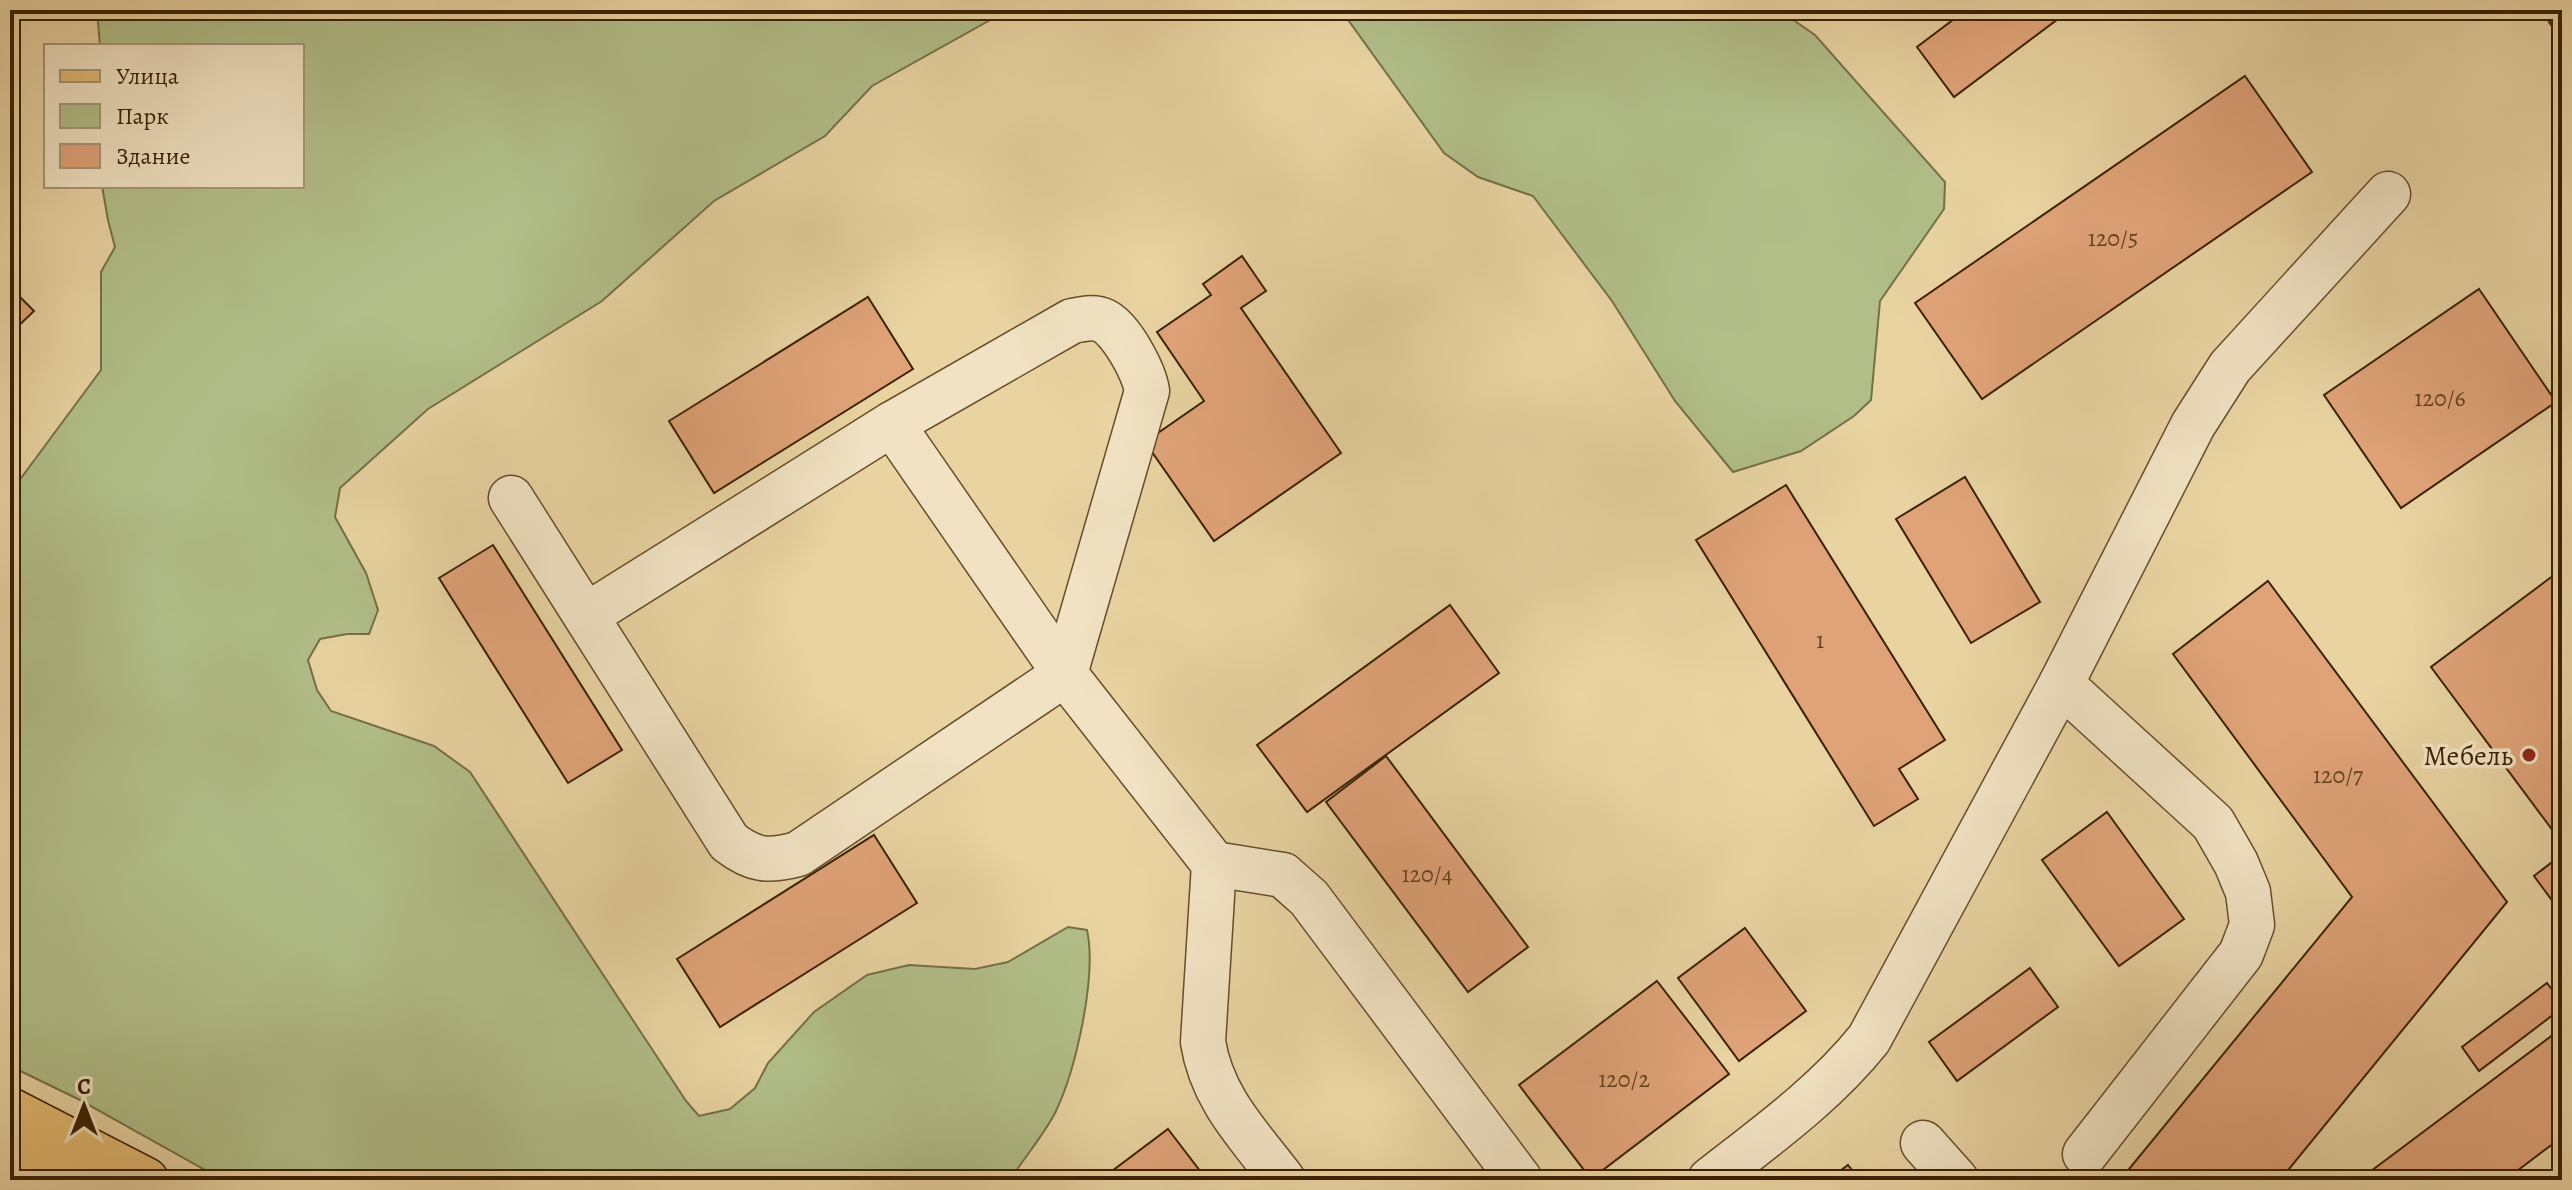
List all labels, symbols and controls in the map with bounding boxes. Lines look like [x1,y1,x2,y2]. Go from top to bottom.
legend [44,44,304,188]
text: Улица [116,60,179,92]
text: Парк [116,100,169,132]
text: Здание [116,140,191,172]
house number: 120/5 [2088,222,2138,254]
house number: 120/6 [2414,382,2466,414]
house number: 1 [1816,624,1824,656]
place label: Мебель [2423,737,2513,775]
marker: Мебель [2520,746,2538,764]
house number: 120/7 [2313,759,2364,791]
house number: 120/4 [1401,858,1453,890]
house number: 120/2 [1598,1063,1650,1095]
north arrow [44,1066,124,1146]
text: С [77,1072,91,1102]

